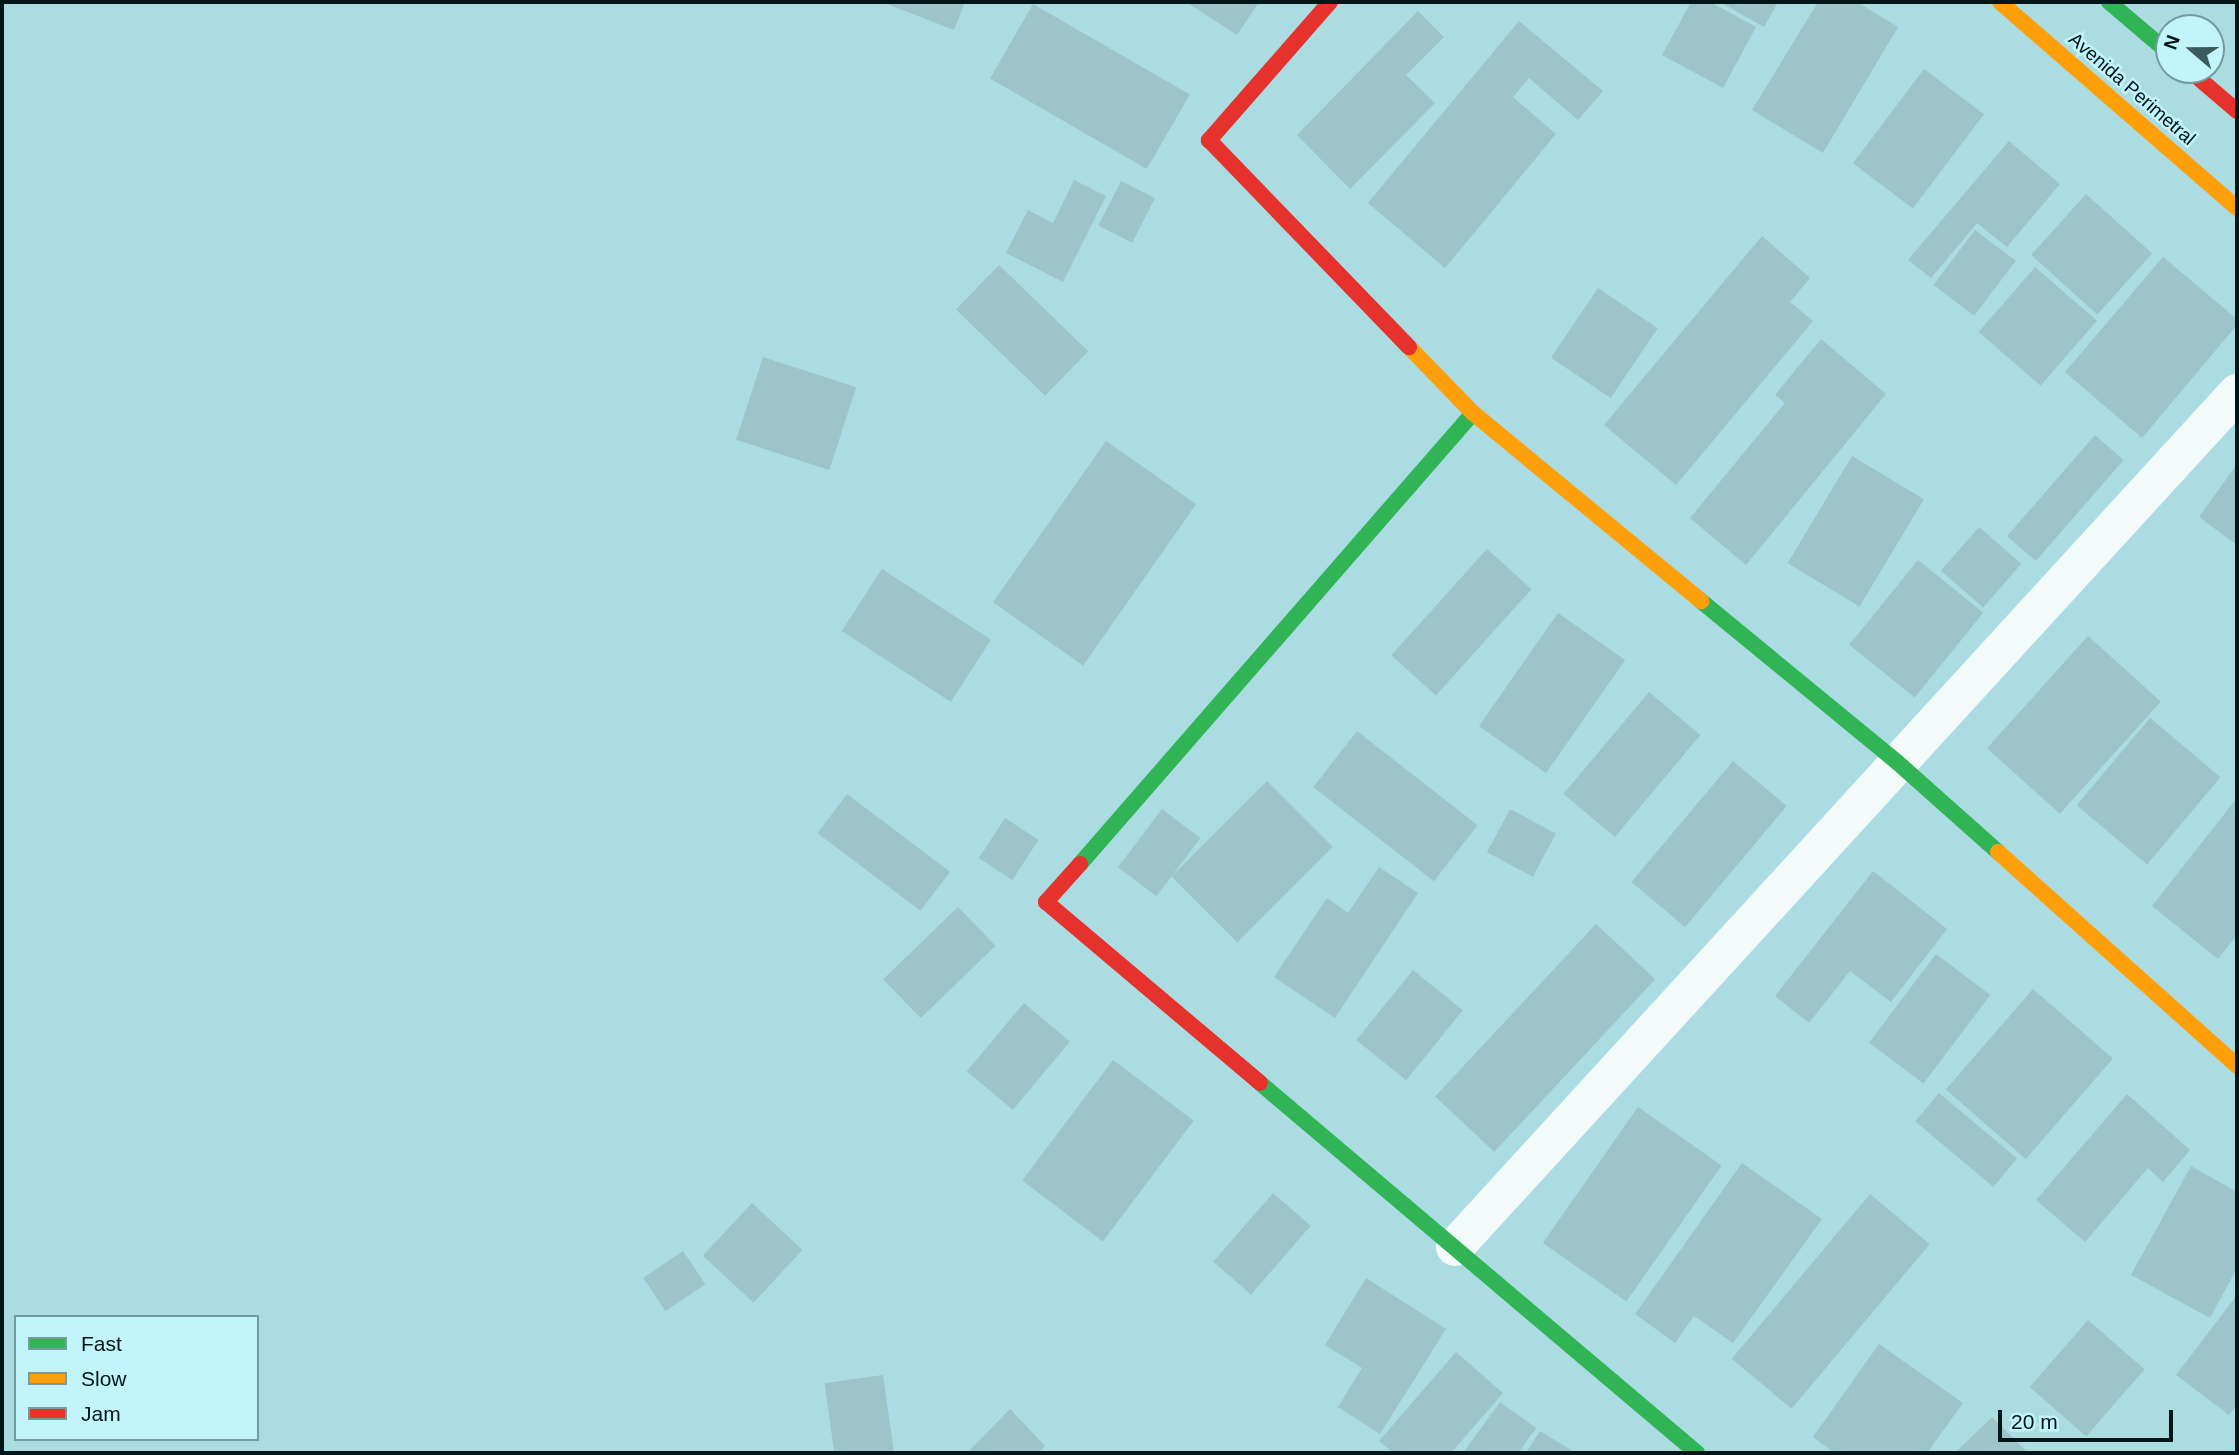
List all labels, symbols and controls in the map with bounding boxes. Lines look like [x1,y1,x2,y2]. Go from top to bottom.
north arrow [2155,14,2225,84]
street label: Avenida Perimetral [2064,28,2200,150]
text: N [2159,32,2184,52]
legend [14,1315,259,1441]
text: Fast [81,1332,122,1355]
text: Slow [81,1367,127,1390]
scale bar [2001,1396,2176,1440]
text: Jam [81,1402,121,1425]
text: 20 m [2011,1410,2058,1433]

